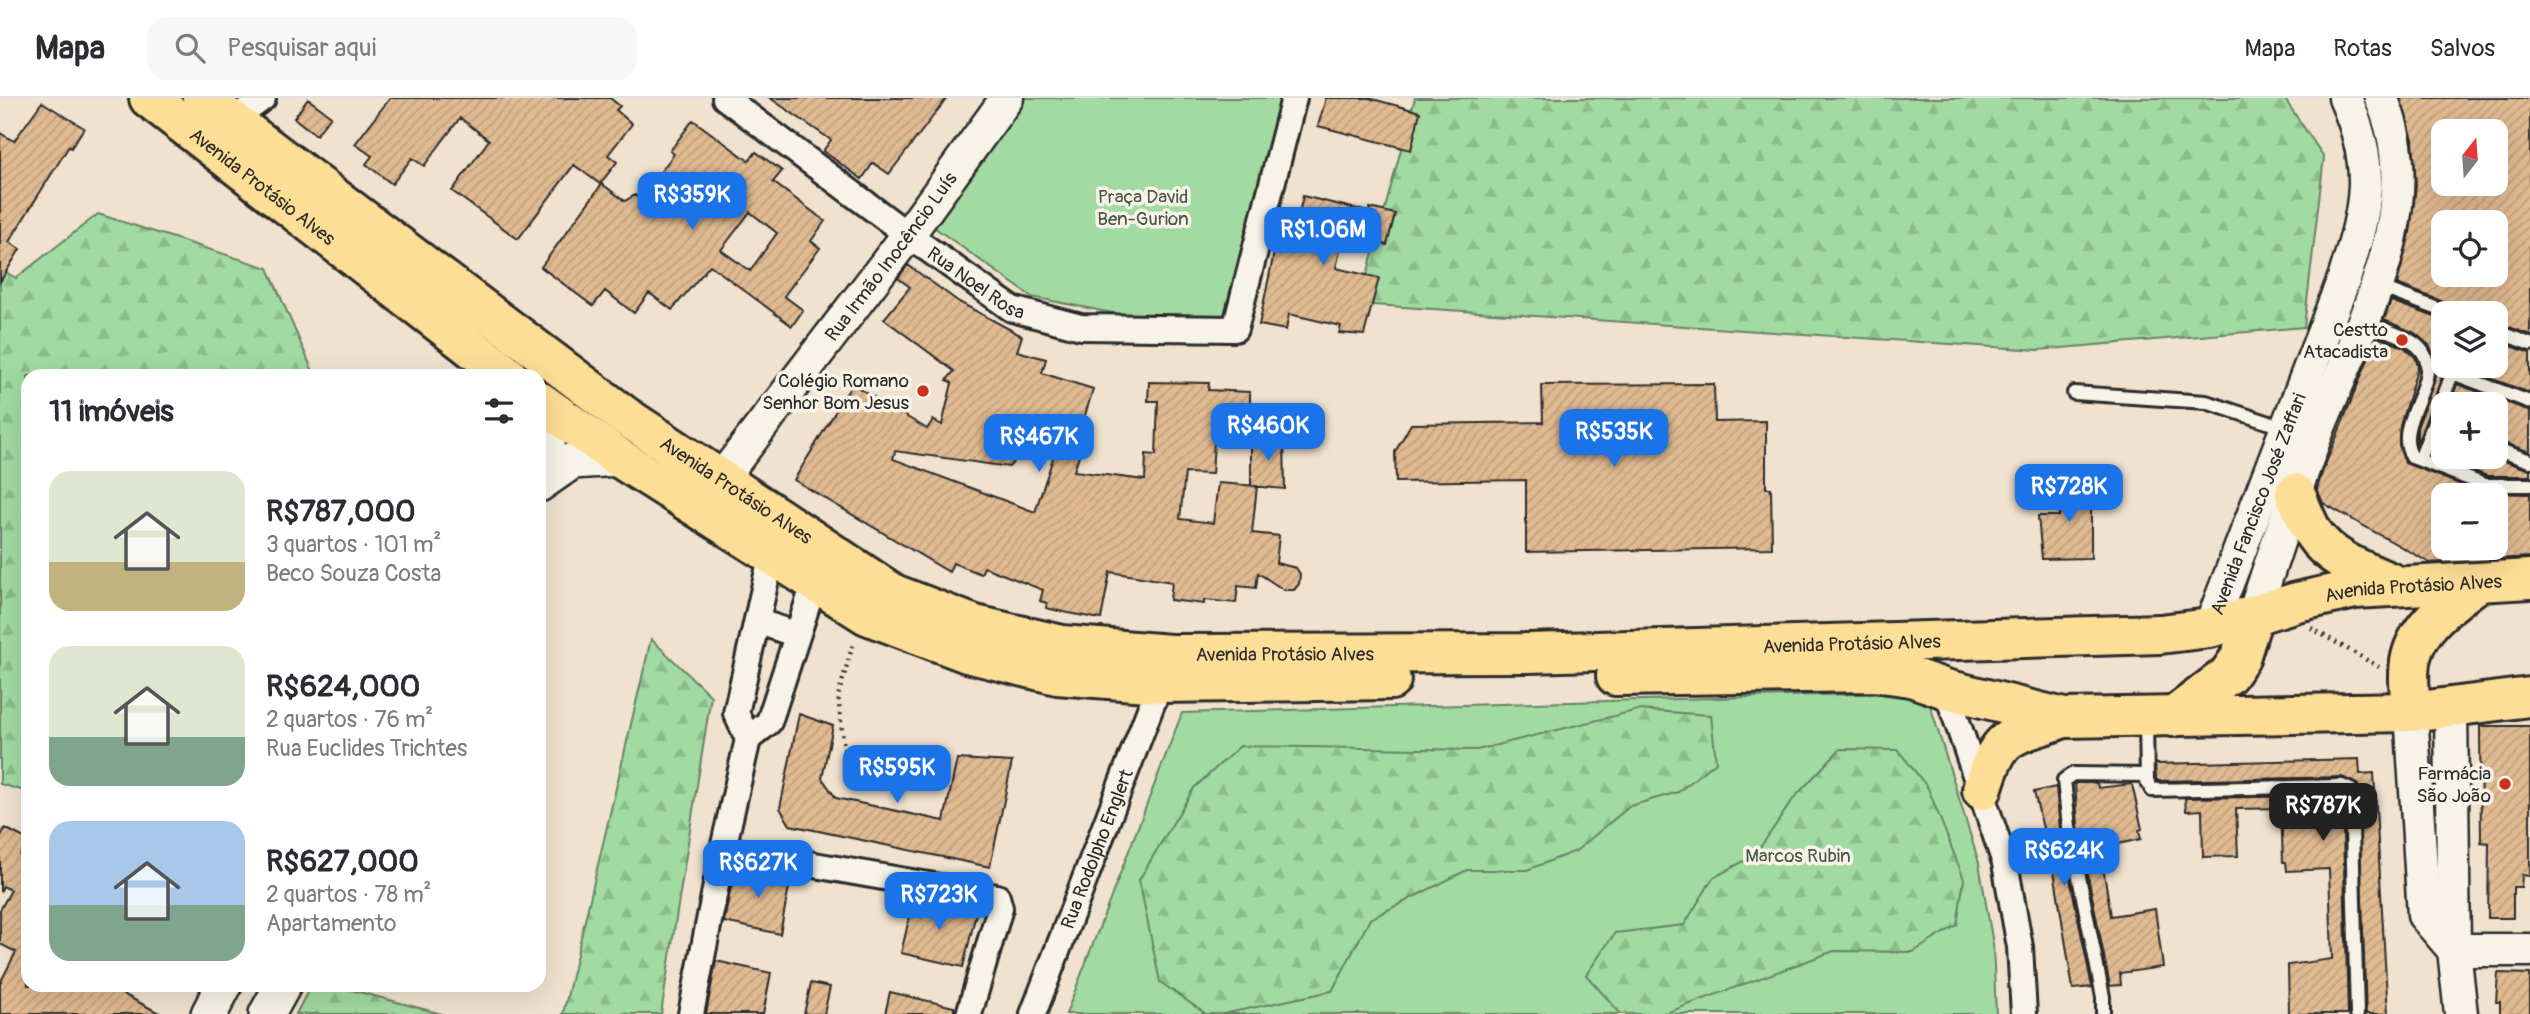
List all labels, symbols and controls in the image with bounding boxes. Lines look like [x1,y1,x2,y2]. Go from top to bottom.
search box [147,17,637,80]
text: Mapa [35,28,105,69]
icon: search [171,29,209,67]
text: Pesquisar aqui [227,32,376,64]
text: Mapa [2244,34,2295,63]
text: Rotas [2333,34,2392,63]
text: Salvos [2430,34,2495,63]
north arrow [2431,119,2508,196]
map controls [2431,119,2508,560]
street label: Avenida Protásio Alves [185,123,340,251]
street label: Rua Irmão Inocêncio Luís [820,167,963,346]
pin: R$359K [635,172,749,232]
text: R$359K [654,180,730,209]
park label: Praça David Ben-Gurion [1097,185,1189,231]
pin: R$1.06M [1258,208,1388,267]
button: locate [2431,210,2508,287]
text: R$1.06M [1280,215,1366,244]
street label: Rua Noel Rosa [922,242,1027,325]
button: layers [2431,301,2508,378]
place label: Cestto Atacadista [2303,318,2388,364]
marker: Cestto Atacadista [2394,332,2410,348]
place label: Colégio Romano Senhor Bom Jesus [762,369,909,415]
marker: Colégio Romano Senhor Bom Jesus [915,383,931,399]
street label: Avenida Fancisco José Zaffari [2205,390,2312,618]
icon: filters [480,392,518,430]
button: + [2431,392,2508,469]
text: 11 imóveis [49,393,174,430]
pin: R$460K [1211,404,1325,463]
pin: R$535K [1557,410,1671,469]
text: R$460K [1227,411,1309,440]
pin: R$467K [982,414,1096,474]
text: R$535K [1575,417,1653,446]
text: R$467K [1000,422,1078,451]
street label: Avenida Protásio Alves [655,432,817,550]
pin: R$728K [2012,464,2126,524]
text: R$728K [2031,472,2107,501]
button: − [2431,483,2508,560]
text: R$787,000 [266,493,416,530]
icon: home [105,499,189,583]
text: 3 quartos · 101 m² [266,530,441,559]
text: Beco Souza Costa [266,559,441,588]
street label: Avenida Protásio Alves [2322,570,2503,608]
street label: Avenida Protásio Alves [1762,630,1942,659]
street label: Avenida Protásio Alves [1196,642,1374,667]
text: R$624,000 [266,668,420,705]
icon: home [105,674,189,758]
text: 2 quartos · 76 m² [266,705,433,734]
text: Rua Euclides Trichtes [266,734,467,763]
pin: R$595K [840,746,954,805]
text: R$595K [859,753,935,782]
place label: Farmácia São João [2416,762,2491,808]
street label: Rua Rodolpho Englert [1056,765,1139,932]
marker: Farmácia São João [2497,776,2513,792]
pin: R$787K [2266,784,2380,843]
text: R$787K [2285,791,2361,820]
pin: R$624K [2007,828,2121,888]
text: R$624K [2024,836,2104,865]
pin: R$627K [701,840,815,900]
text: R$627,000 [266,843,419,880]
park label: Marcos Rubin [1745,844,1851,868]
text: R$627K [719,848,797,877]
icon: home [105,849,189,933]
pin: R$723K [882,872,996,932]
text: 2 quartos · 78 m² [266,880,431,909]
text: R$723K [901,880,977,909]
text: Apartamento [266,909,396,938]

